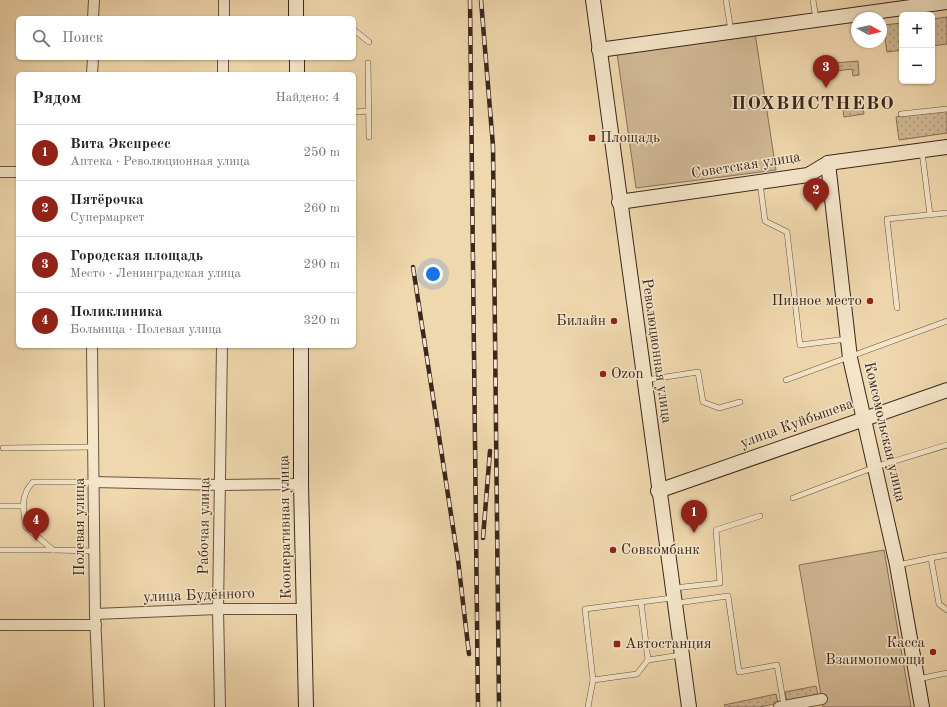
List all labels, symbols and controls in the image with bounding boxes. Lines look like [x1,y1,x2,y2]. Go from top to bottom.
north arrow [851,12,887,48]
map controls [899,12,935,84]
button: + [899,12,935,48]
search box [16,16,356,60]
icon: search [30,27,52,49]
text: Поиск [62,31,103,46]
button: − [899,48,935,84]
pin: 3 [813,55,839,88]
text: Рядом [32,90,81,107]
text: Найдено: 4 [276,91,340,104]
district label: ПОХВИСТНЕВО [731,95,895,114]
place label: Площадь [600,131,660,146]
marker: Площадь [587,133,597,143]
text: Вита Экспресс [70,137,171,152]
text: 1 [41,146,49,159]
text: 250 m [303,146,340,159]
street label: Советская улица [690,150,802,182]
text: Аптека · Революционная улица [70,155,250,168]
pin: 2 [803,178,829,211]
text: Пятёрочка [70,193,144,208]
text: 2 [41,202,49,215]
text: 260 m [303,202,340,215]
text: Супермаркет [70,211,145,224]
text: Городская площадь [70,249,203,264]
text: 3 [41,258,49,271]
text: 290 m [303,258,340,271]
your location [423,264,443,284]
text: Место · Ленинградская улица [70,267,241,280]
street label: Революционная улица [638,277,674,425]
place label: Пивное место [772,294,862,309]
marker: Пивное место [865,296,875,306]
text: Поликлиника [70,305,163,320]
text: 4 [41,314,49,327]
text: 320 m [303,314,340,327]
place label: Билайн [556,314,606,329]
marker: Билайн [609,316,619,326]
text: Больница · Полевая улица [70,323,222,336]
street label: Комсомольская улица [861,360,908,504]
place label: Ozon [611,367,644,382]
marker: Ozon [598,369,608,379]
street label: улица Куйбышева [739,396,856,451]
street label: Кооперативная улица [277,454,295,599]
street label: Рабочая улица [197,476,213,575]
street label: Полевая улица [73,477,88,576]
pin: 1 [681,500,707,533]
pin: 4 [23,508,49,541]
place label: Совкомбанк [621,543,700,558]
marker: Совкомбанк [608,545,618,555]
street label: улица Будённого [143,587,255,605]
place label: Касса Взаимопомощи [825,636,926,668]
place label: Автостанция [625,637,712,652]
marker: Автостанция [612,639,622,649]
marker: Касса Взаимопомощи [928,647,938,657]

